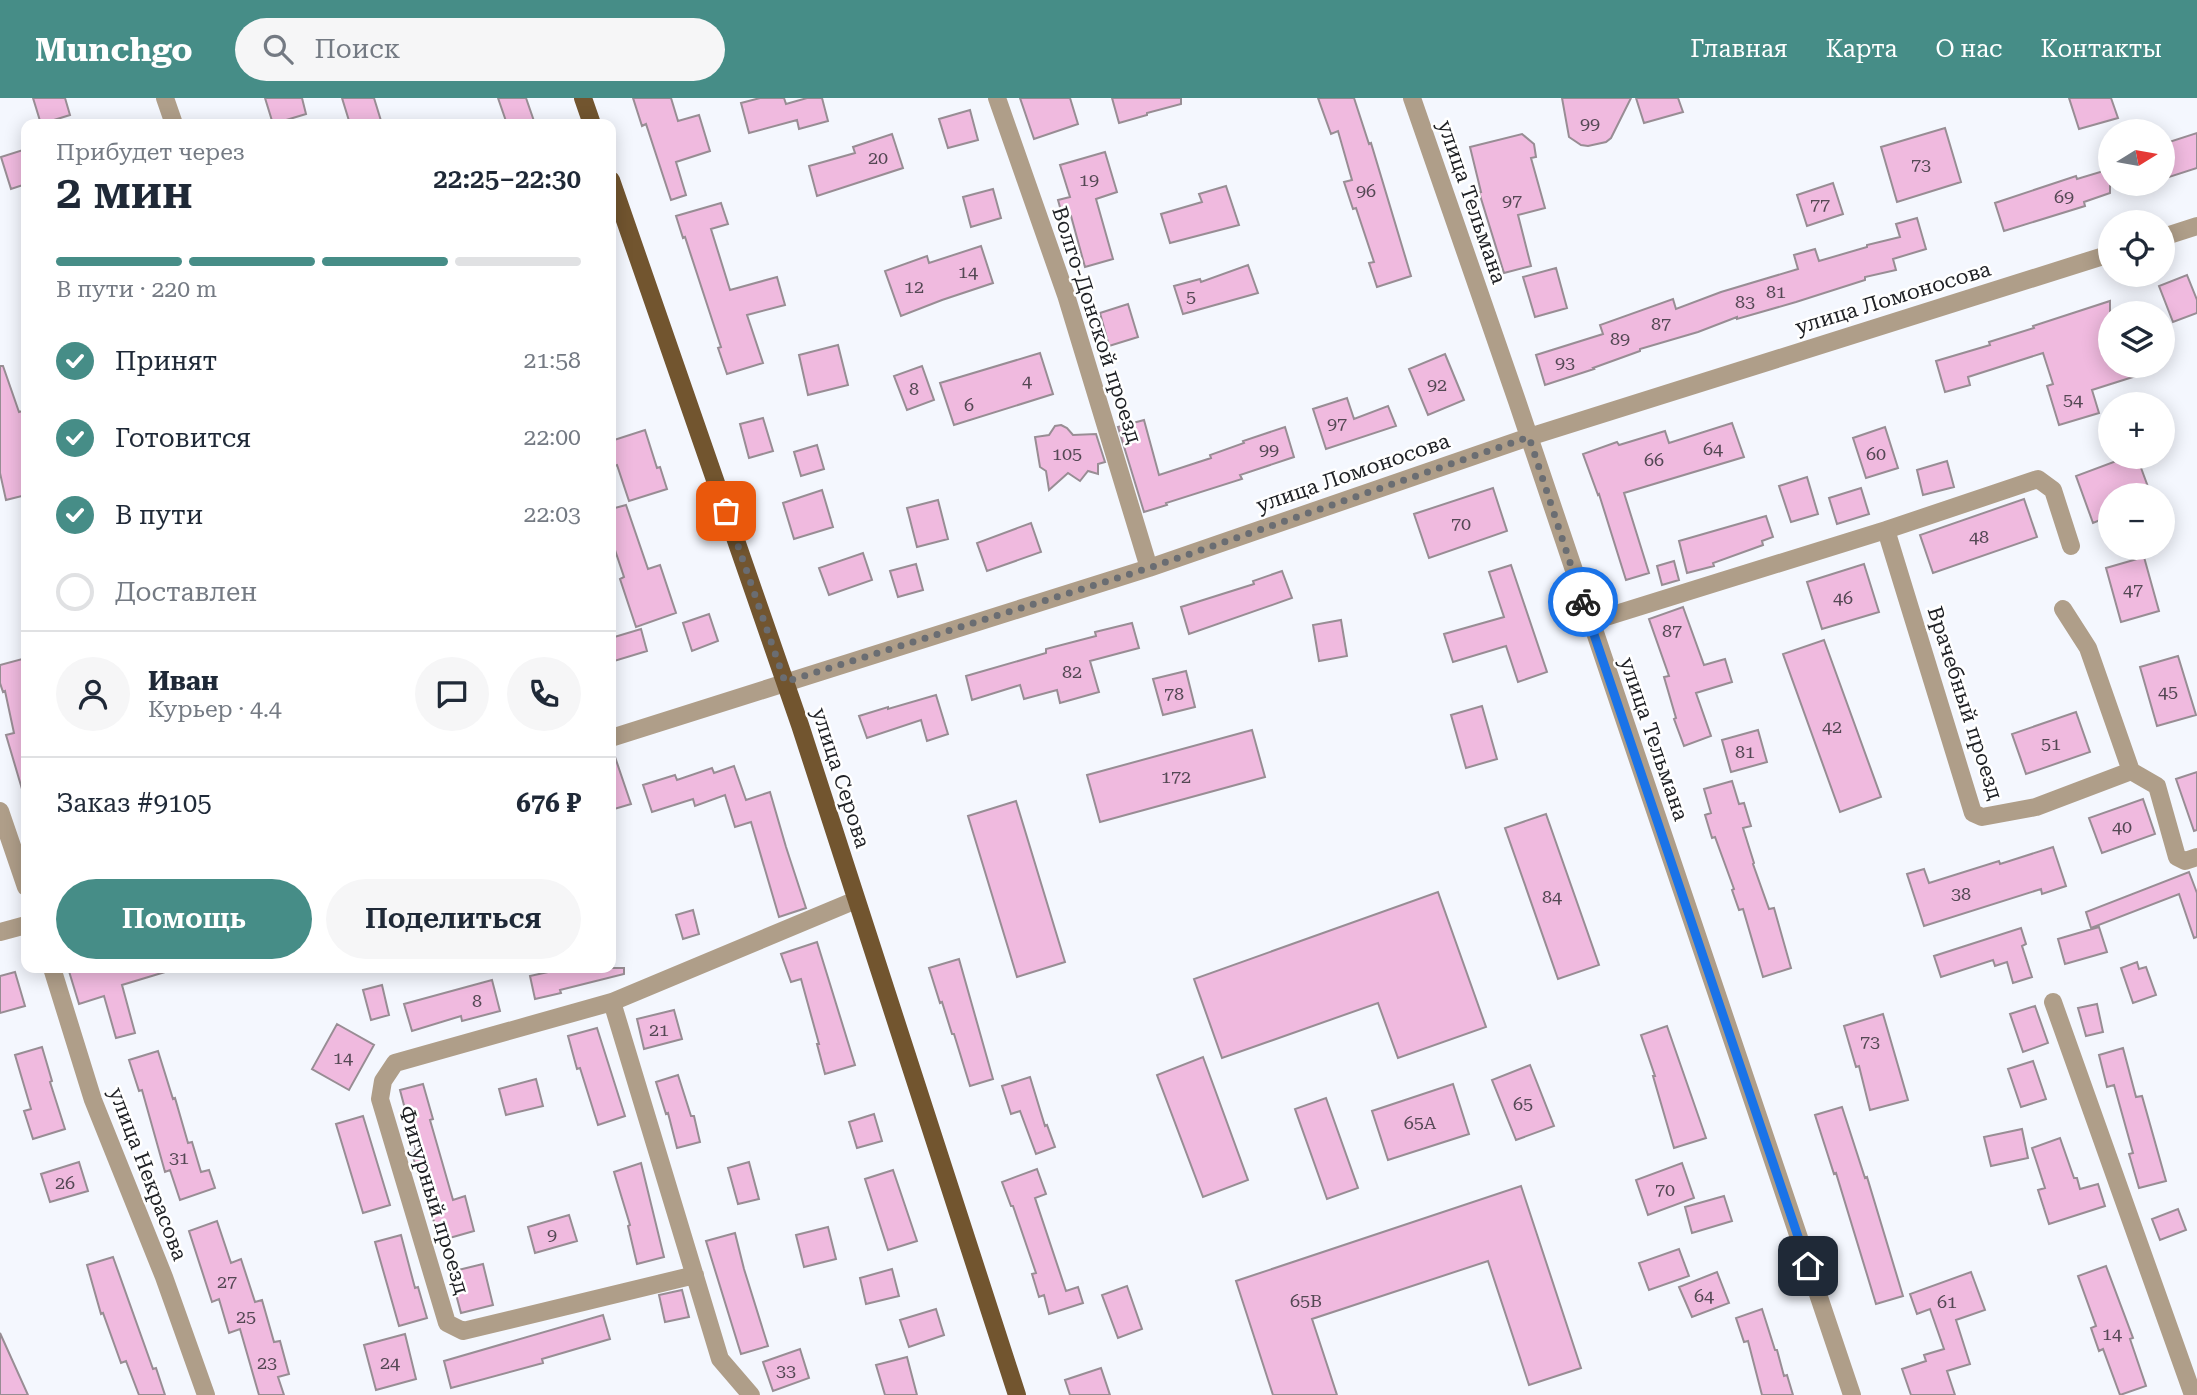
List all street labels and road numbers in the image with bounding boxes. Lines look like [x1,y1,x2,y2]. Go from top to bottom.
street label: улица Тельмана [1433,117,1511,288]
street label: Волго-Донской проезд [1047,203,1147,447]
street label: улица Ломоносова [1792,257,1994,339]
street label: улица Ломоносова [1253,428,1453,517]
street label: Врачебный проезд [1922,603,2008,803]
street label: улица Тельмана [1615,654,1693,825]
street label: улица Серова [807,705,875,852]
street label: улица Некрасова [104,1084,192,1265]
street label: Фигурный проезд [394,1103,474,1297]

